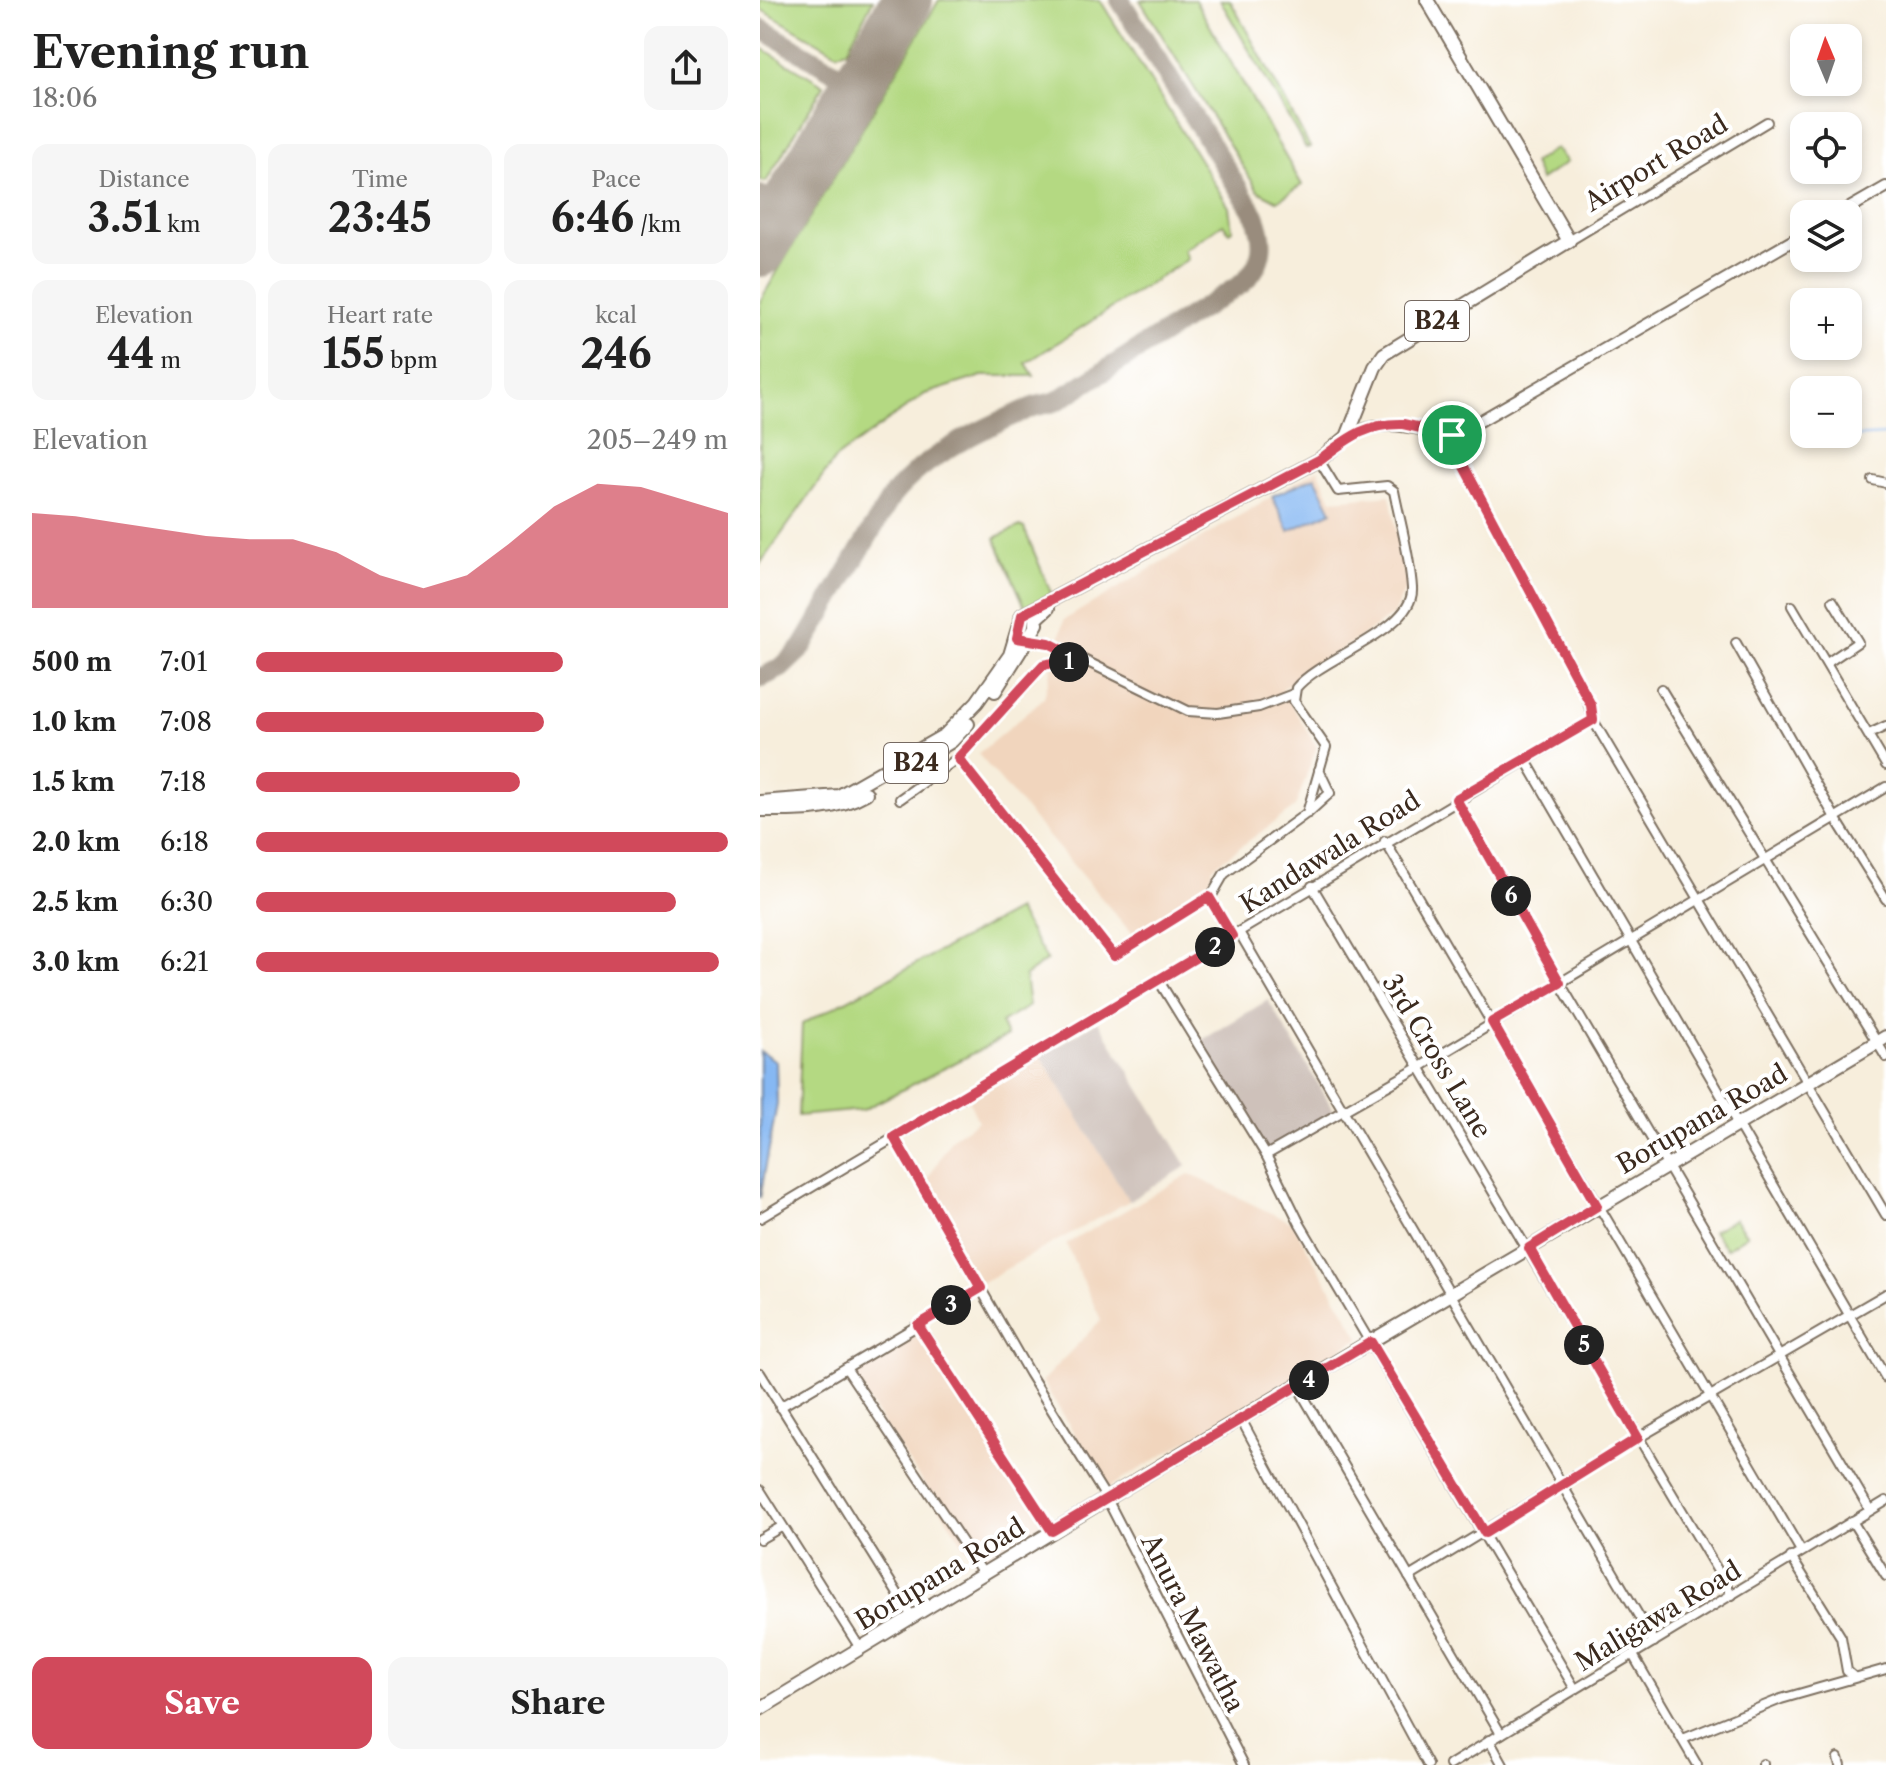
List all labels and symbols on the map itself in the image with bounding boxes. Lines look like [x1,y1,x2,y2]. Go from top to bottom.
north arrow [1790,24,1862,96]
street label: Airport Road [1578,108,1734,219]
road number: B24 [1405,301,1469,341]
pin [1418,401,1486,469]
pin: 1 [1049,642,1089,682]
road number: B24 [884,743,948,783]
street label: Kandawala Road [1234,784,1426,920]
pin: 6 [1491,876,1531,916]
pin: 2 [1195,927,1235,967]
street label: 3rd Cross Lane [1376,968,1498,1144]
street label: Borupana Road [1611,1057,1793,1181]
pin: 3 [931,1285,971,1325]
pin: 5 [1564,1325,1604,1365]
pin: 4 [1289,1360,1329,1400]
street label: Borupana Road [850,1511,1031,1637]
street label: Anura Mawatha [1134,1528,1252,1718]
street label: Maligawa Road [1569,1554,1747,1678]

